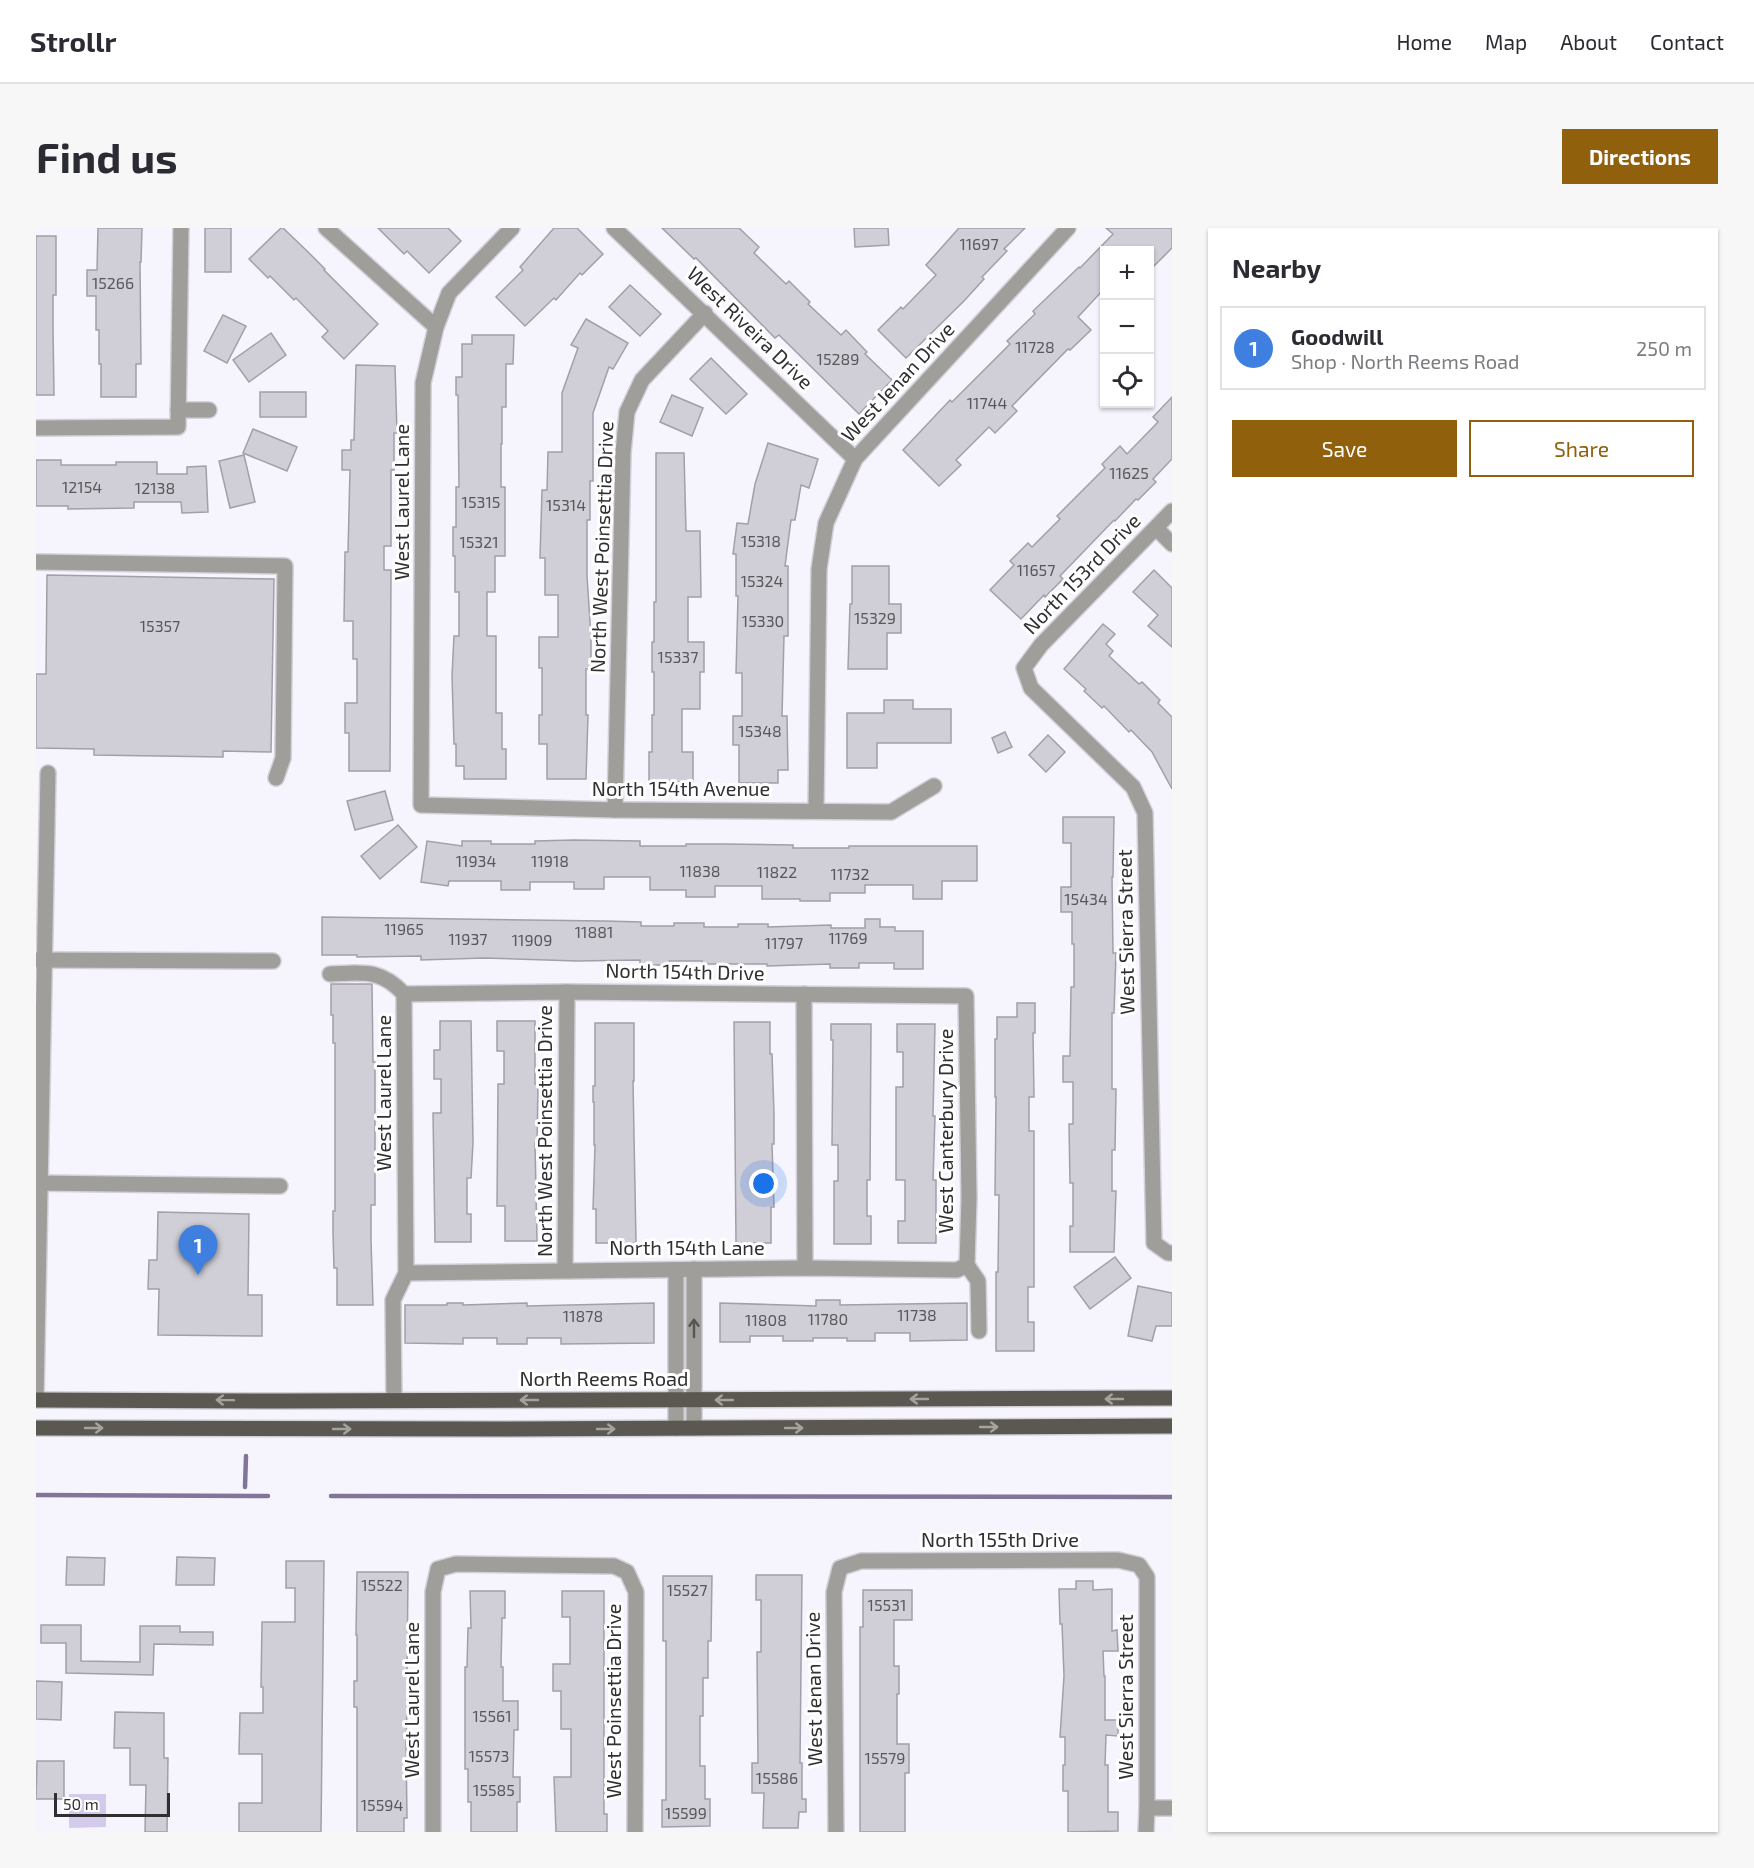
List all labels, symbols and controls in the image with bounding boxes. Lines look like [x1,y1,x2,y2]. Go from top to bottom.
text: Strollr [30,24,116,58]
text: Home [1396,29,1452,54]
text: Map [1485,29,1527,54]
text: About [1560,29,1617,54]
text: Contact [1650,29,1724,54]
button: Directions [1562,129,1718,184]
text: Find us [36,131,178,181]
house number: 11697 [959,234,999,253]
map controls [1100,246,1154,408]
button: + [1100,246,1154,300]
text: Nearby [1232,252,1321,283]
street label: West Riveira Drive [683,261,819,394]
house number: 15266 [92,273,134,292]
button: − [1100,300,1154,354]
street label: West Jenan Drive [836,316,959,446]
text: Goodwill [1291,323,1384,349]
text: 1 [1249,336,1258,360]
text: 250 m [1636,336,1692,360]
house number: 11728 [1015,337,1055,356]
house number: 15289 [817,349,859,368]
text: Shop · North Reems Road [1291,349,1520,373]
button: locate [1100,354,1154,408]
house number: 11744 [967,393,1007,412]
button: Save [1232,420,1457,477]
button: Share [1469,420,1694,477]
street label: North West Poinsettia Drive [585,421,617,673]
street label: West Laurel Lane [389,424,413,580]
house number: 11625 [1109,463,1149,482]
house number: 12154 [62,477,102,496]
house number: 12138 [135,478,175,497]
house number: 15315 [462,492,500,511]
house number: 15314 [546,495,586,514]
street label: North 153rd Drive [1018,508,1145,639]
house number: 15318 [741,531,781,550]
house number: 15321 [459,532,499,551]
house number: 11657 [1017,560,1055,579]
house number: 15324 [741,571,783,590]
house number: 15329 [854,608,896,627]
house number: 15330 [742,611,784,630]
house number: 15357 [140,616,180,635]
house number: 15337 [658,647,698,666]
house number: 15348 [738,721,782,740]
street label: North 154th Avenue [592,776,770,800]
street label: West Sierra Street [1112,849,1138,1015]
house number: 11934 [456,851,496,870]
house number: 11918 [531,851,569,870]
house number: 11838 [679,861,721,880]
house number: 11822 [757,862,797,881]
house number: 11732 [831,864,869,883]
house number: 15434 [1064,889,1108,908]
house number: 11965 [384,919,424,938]
house number: 11881 [575,922,613,941]
house number: 11769 [828,928,868,947]
house number: 11937 [449,929,487,948]
house number: 11909 [512,930,552,949]
house number: 11797 [765,933,803,952]
street label: North 154th Drive [605,958,765,984]
street label: North West Poinsettia Drive [532,1005,556,1257]
street label: West Laurel Lane [371,1015,395,1171]
street label: West Canterbury Drive [933,1029,957,1233]
your location [749,1169,778,1198]
pin: 1 [178,1226,218,1275]
street label: North 154th Lane [609,1235,765,1259]
house number: 11738 [897,1305,937,1324]
house number: 11878 [563,1306,603,1325]
house number: 11780 [808,1309,848,1328]
house number: 11808 [745,1310,787,1329]
one-way arrow [688,1318,700,1338]
street label: North Reems Road [519,1366,689,1390]
one-way arrow [909,1393,929,1405]
one-way arrow [1104,1393,1124,1405]
one-way arrow [519,1394,539,1406]
one-way arrow [714,1394,734,1406]
one-way arrow [215,1395,235,1406]
one-way arrow [979,1421,999,1433]
one-way arrow [84,1422,104,1434]
one-way arrow [784,1422,804,1434]
one-way arrow [331,1423,351,1435]
one-way arrow [595,1423,615,1434]
street label: North 155th Drive [921,1527,1079,1551]
house number: 15522 [361,1575,403,1594]
house number: 15527 [667,1580,707,1599]
house number: 15531 [868,1595,906,1614]
street label: West Poinsettia Drive [601,1603,625,1799]
street label: West Jenan Drive [800,1611,826,1767]
street label: West Sierra Street [1113,1614,1137,1780]
street label: West Laurel Lane [399,1622,423,1778]
house number: 15561 [472,1706,512,1725]
house number: 15573 [469,1746,509,1765]
house number: 15579 [865,1748,905,1767]
house number: 15586 [756,1768,798,1787]
house number: 15585 [473,1780,515,1799]
scale bar [54,1790,170,1818]
text: 50 m [63,1794,99,1813]
house number: 15594 [361,1795,403,1814]
house number: 15599 [665,1803,707,1822]

